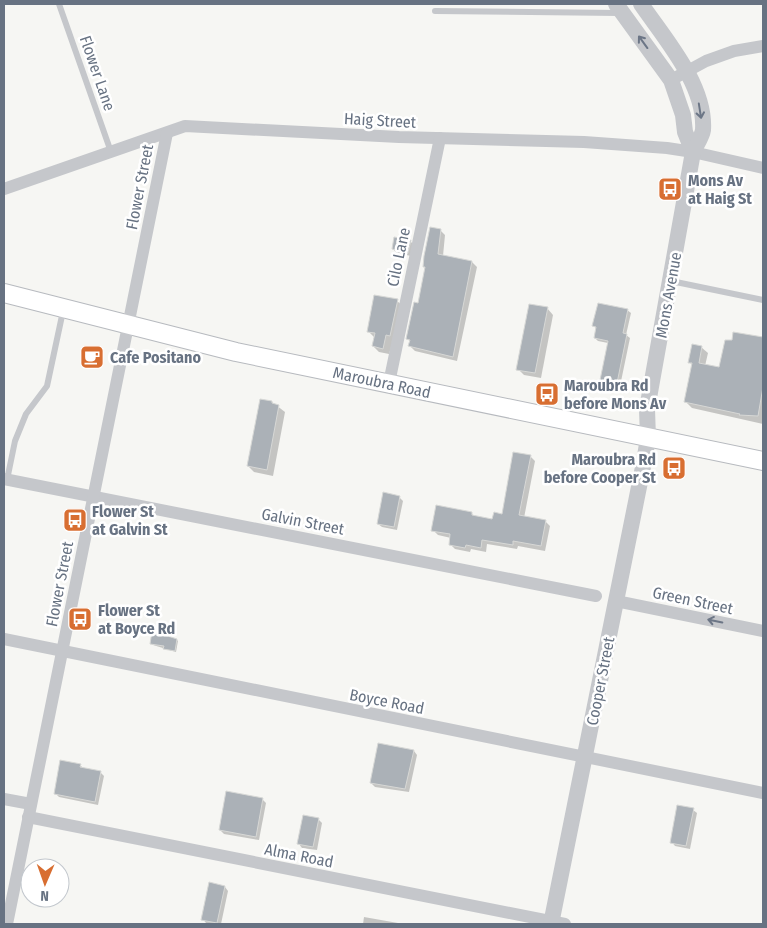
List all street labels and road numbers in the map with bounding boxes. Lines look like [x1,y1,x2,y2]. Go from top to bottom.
street label: Flower Lane [76,33,119,113]
street label: Haig Street [343,109,417,132]
street label: Flower Street [122,142,157,231]
street label: Cilo Lane [383,226,414,288]
street label: Mons Avenue [652,251,685,340]
street label: Maroubra Road [331,363,433,402]
street label: Galvin Street [260,504,346,539]
street label: Flower Street [42,539,77,628]
street label: Green Street [651,583,736,618]
street label: Cooper Street [583,634,619,727]
street label: Boyce Road [348,685,426,718]
street label: Alma Road [263,840,335,871]

